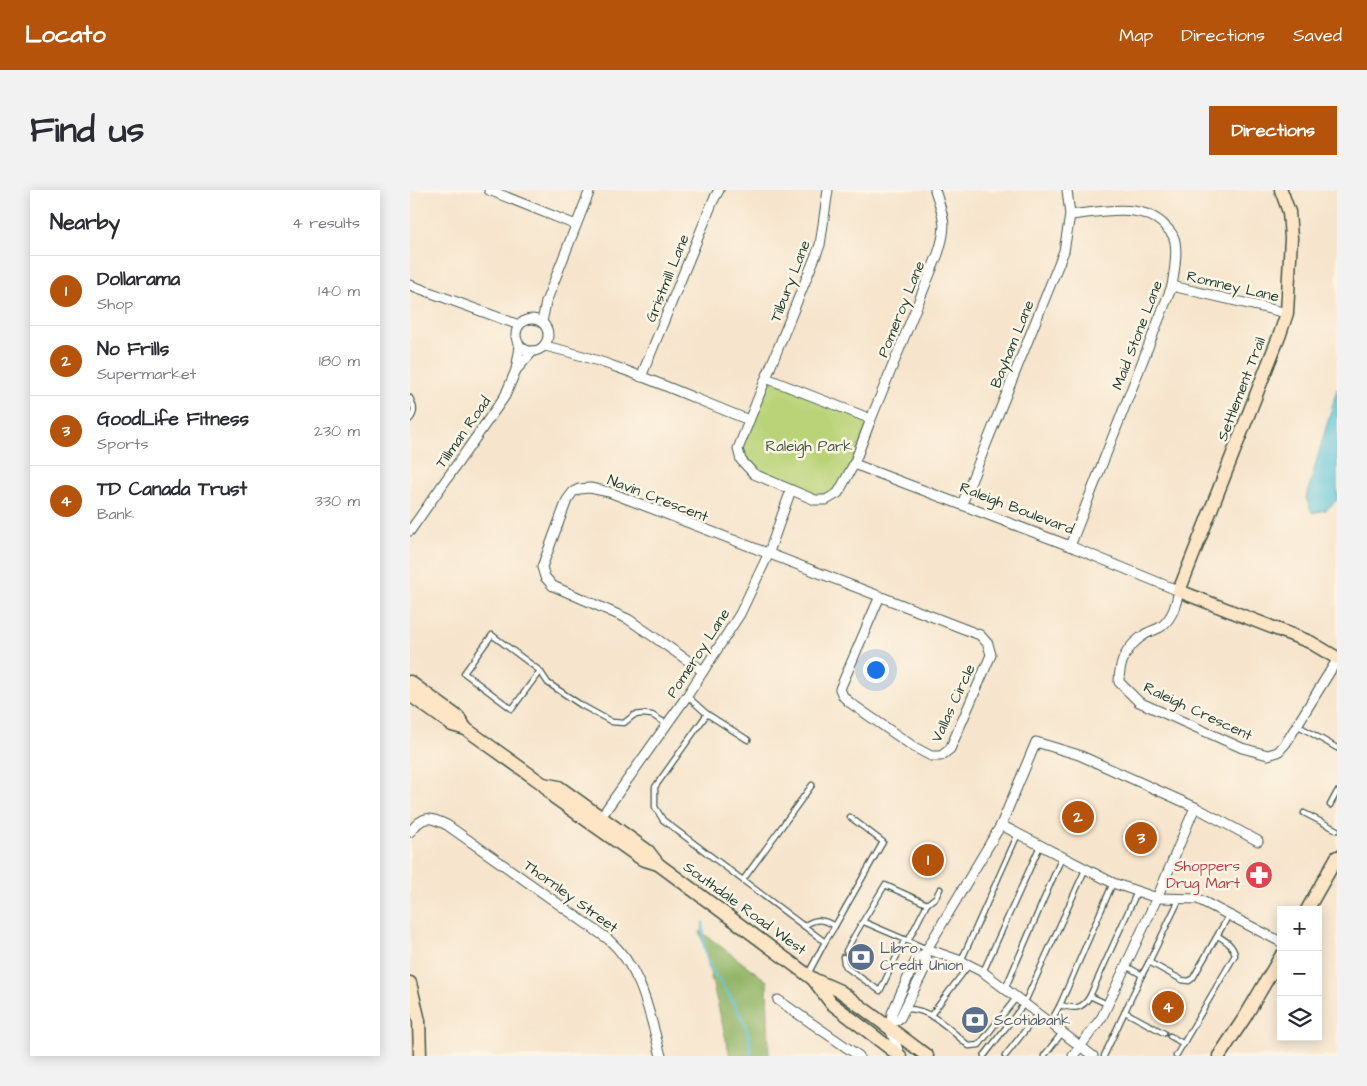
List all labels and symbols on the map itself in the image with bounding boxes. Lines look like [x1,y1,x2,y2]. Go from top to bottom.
street label: Gristmill Lane [640,231,695,325]
street label: Tilbury Lane [765,237,817,326]
street label: Pomeroy Lane [873,258,931,361]
street label: Romney Lane [1184,266,1281,308]
street label: Maid Stone Lane [1107,278,1168,393]
street label: Bayham Lane [985,297,1041,392]
street label: Settlement Trail [1212,334,1271,444]
street label: Tillman Road [431,392,496,473]
park label: Raleigh Park [766,436,852,458]
street label: Navin Crescent [604,470,711,527]
street label: Raleigh Boulevard [956,477,1077,541]
street label: Pomeroy Lane [662,605,736,702]
your location [863,657,889,683]
street label: Vallas Circle [926,661,981,746]
street label: Raleigh Crescent [1139,677,1256,747]
pin: 2 [1062,798,1094,836]
pin: 3 [1125,819,1157,857]
pin: 1 [912,841,944,879]
street label: Thornley Street [519,855,622,939]
place label: Shoppers Drug Mart [1166,856,1240,895]
street label: Southdale Road West [679,857,810,960]
pharmacy icon: Shoppers Drug Mart [1244,860,1274,890]
place label: Libro Credit Union [880,938,964,976]
bank icon: Libro Credit Union [846,942,876,972]
pin: 4 [1152,988,1184,1026]
bank icon: Scotiabank [960,1005,990,1035]
place label: Scotiabank [994,1010,1070,1031]

